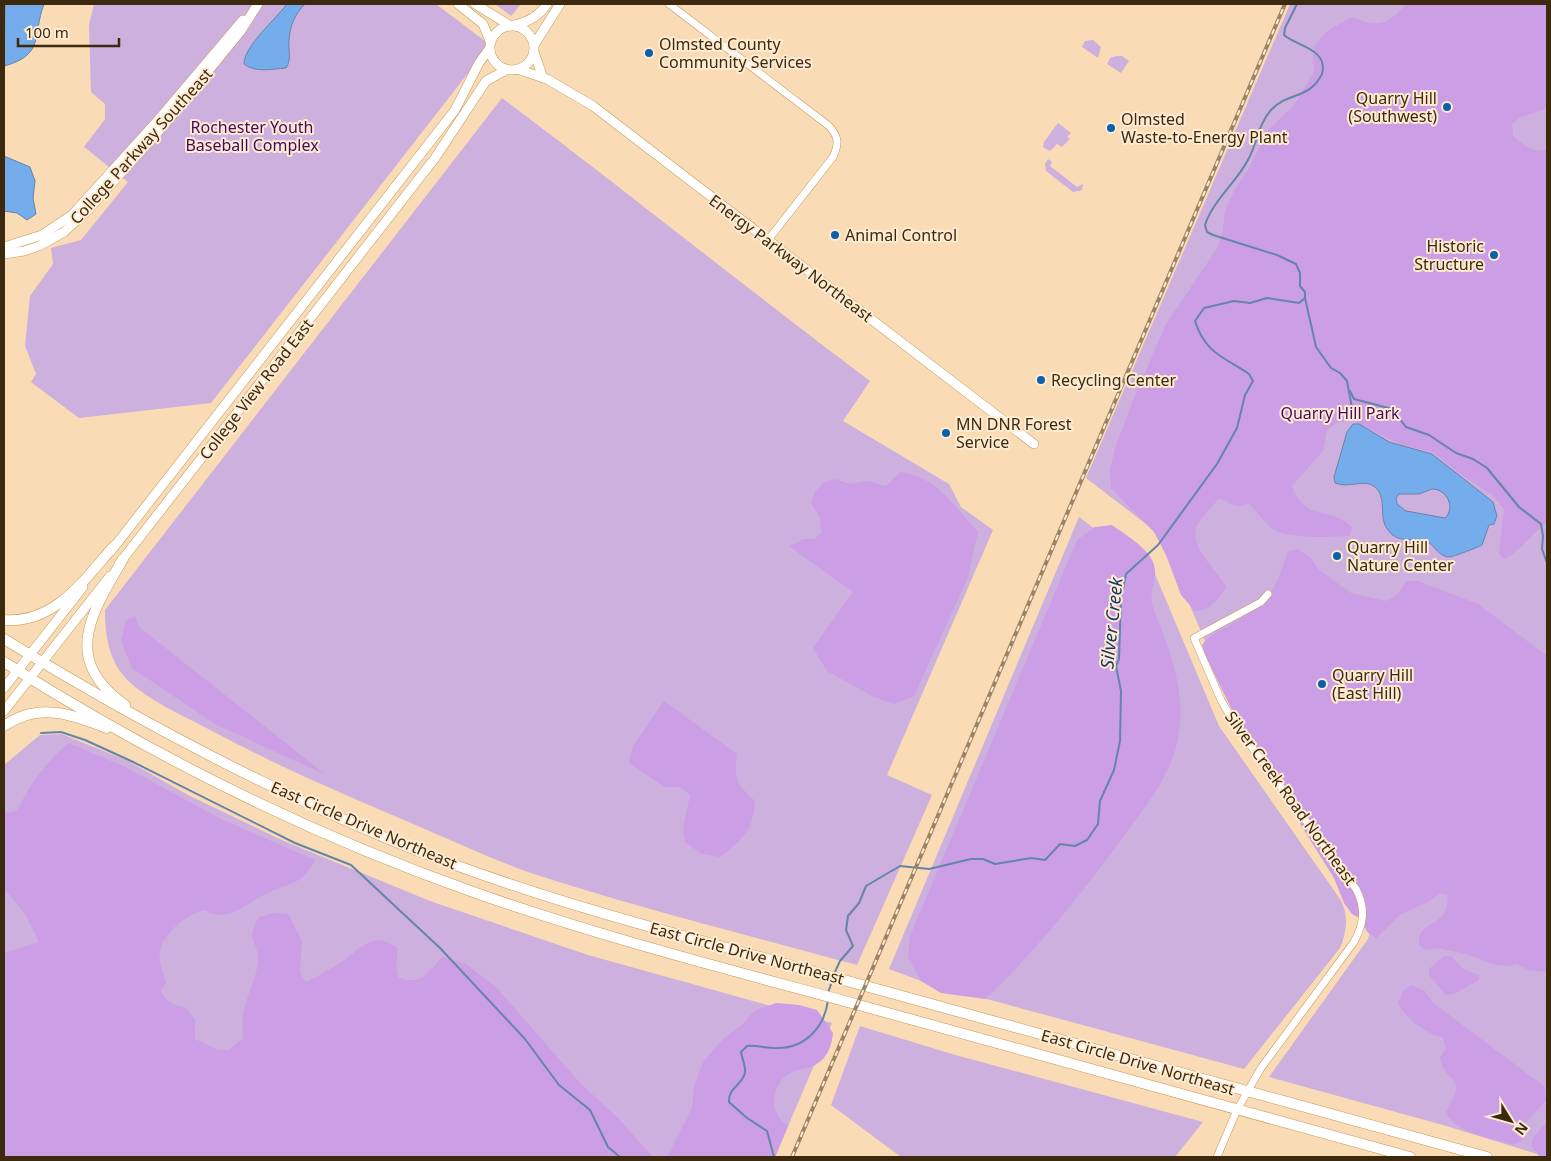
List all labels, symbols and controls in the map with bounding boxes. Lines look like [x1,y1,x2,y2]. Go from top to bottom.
scale bar [18,15,119,47]
text: 100 m [25,22,69,42]
place label: Olmsted County Community Services [659,33,812,73]
marker: Olmsted County Community Services [643,47,655,59]
street label: College Parkway Southeast [65,63,217,229]
place label: Quarry Hill (Southwest) [1348,87,1437,127]
marker: Quarry Hill (Southwest) [1441,101,1453,113]
place label: Olmsted Waste-to-Energy Plant [1121,108,1288,148]
park label: Rochester Youth Baseball Complex [185,116,319,156]
marker: Olmsted Waste-to-Energy Plant [1105,122,1117,134]
street label: Energy Parkway Northeast [705,189,878,327]
place label: Animal Control [845,224,957,246]
marker: Animal Control [829,229,841,241]
place label: Historic Structure [1414,235,1484,275]
marker: Historic Structure [1488,249,1500,261]
street label: College View Road East [194,314,318,464]
place label: Recycling Center [1051,369,1176,391]
marker: Recycling Center [1035,374,1047,386]
park label: Quarry Hill Park [1280,402,1400,424]
place label: MN DNR Forest Service [956,413,1072,453]
marker: MN DNR Forest Service [940,427,952,439]
place label: Quarry Hill Nature Center [1347,536,1454,576]
marker: Quarry Hill Nature Center [1331,550,1343,562]
water label: Silver Creek [1094,575,1128,670]
place label: Quarry Hill (East Hill) [1332,664,1413,704]
marker: Quarry Hill (East Hill) [1316,678,1328,690]
street label: Silver Creek Road Northeast [1220,706,1362,890]
street label: East Circle Drive Northeast [268,776,461,874]
street label: East Circle Drive Northeast [647,916,847,990]
street label: East Circle Drive Northeast [1039,1024,1238,1100]
north arrow [1486,1096,1536,1146]
text: N [1511,1119,1533,1139]

